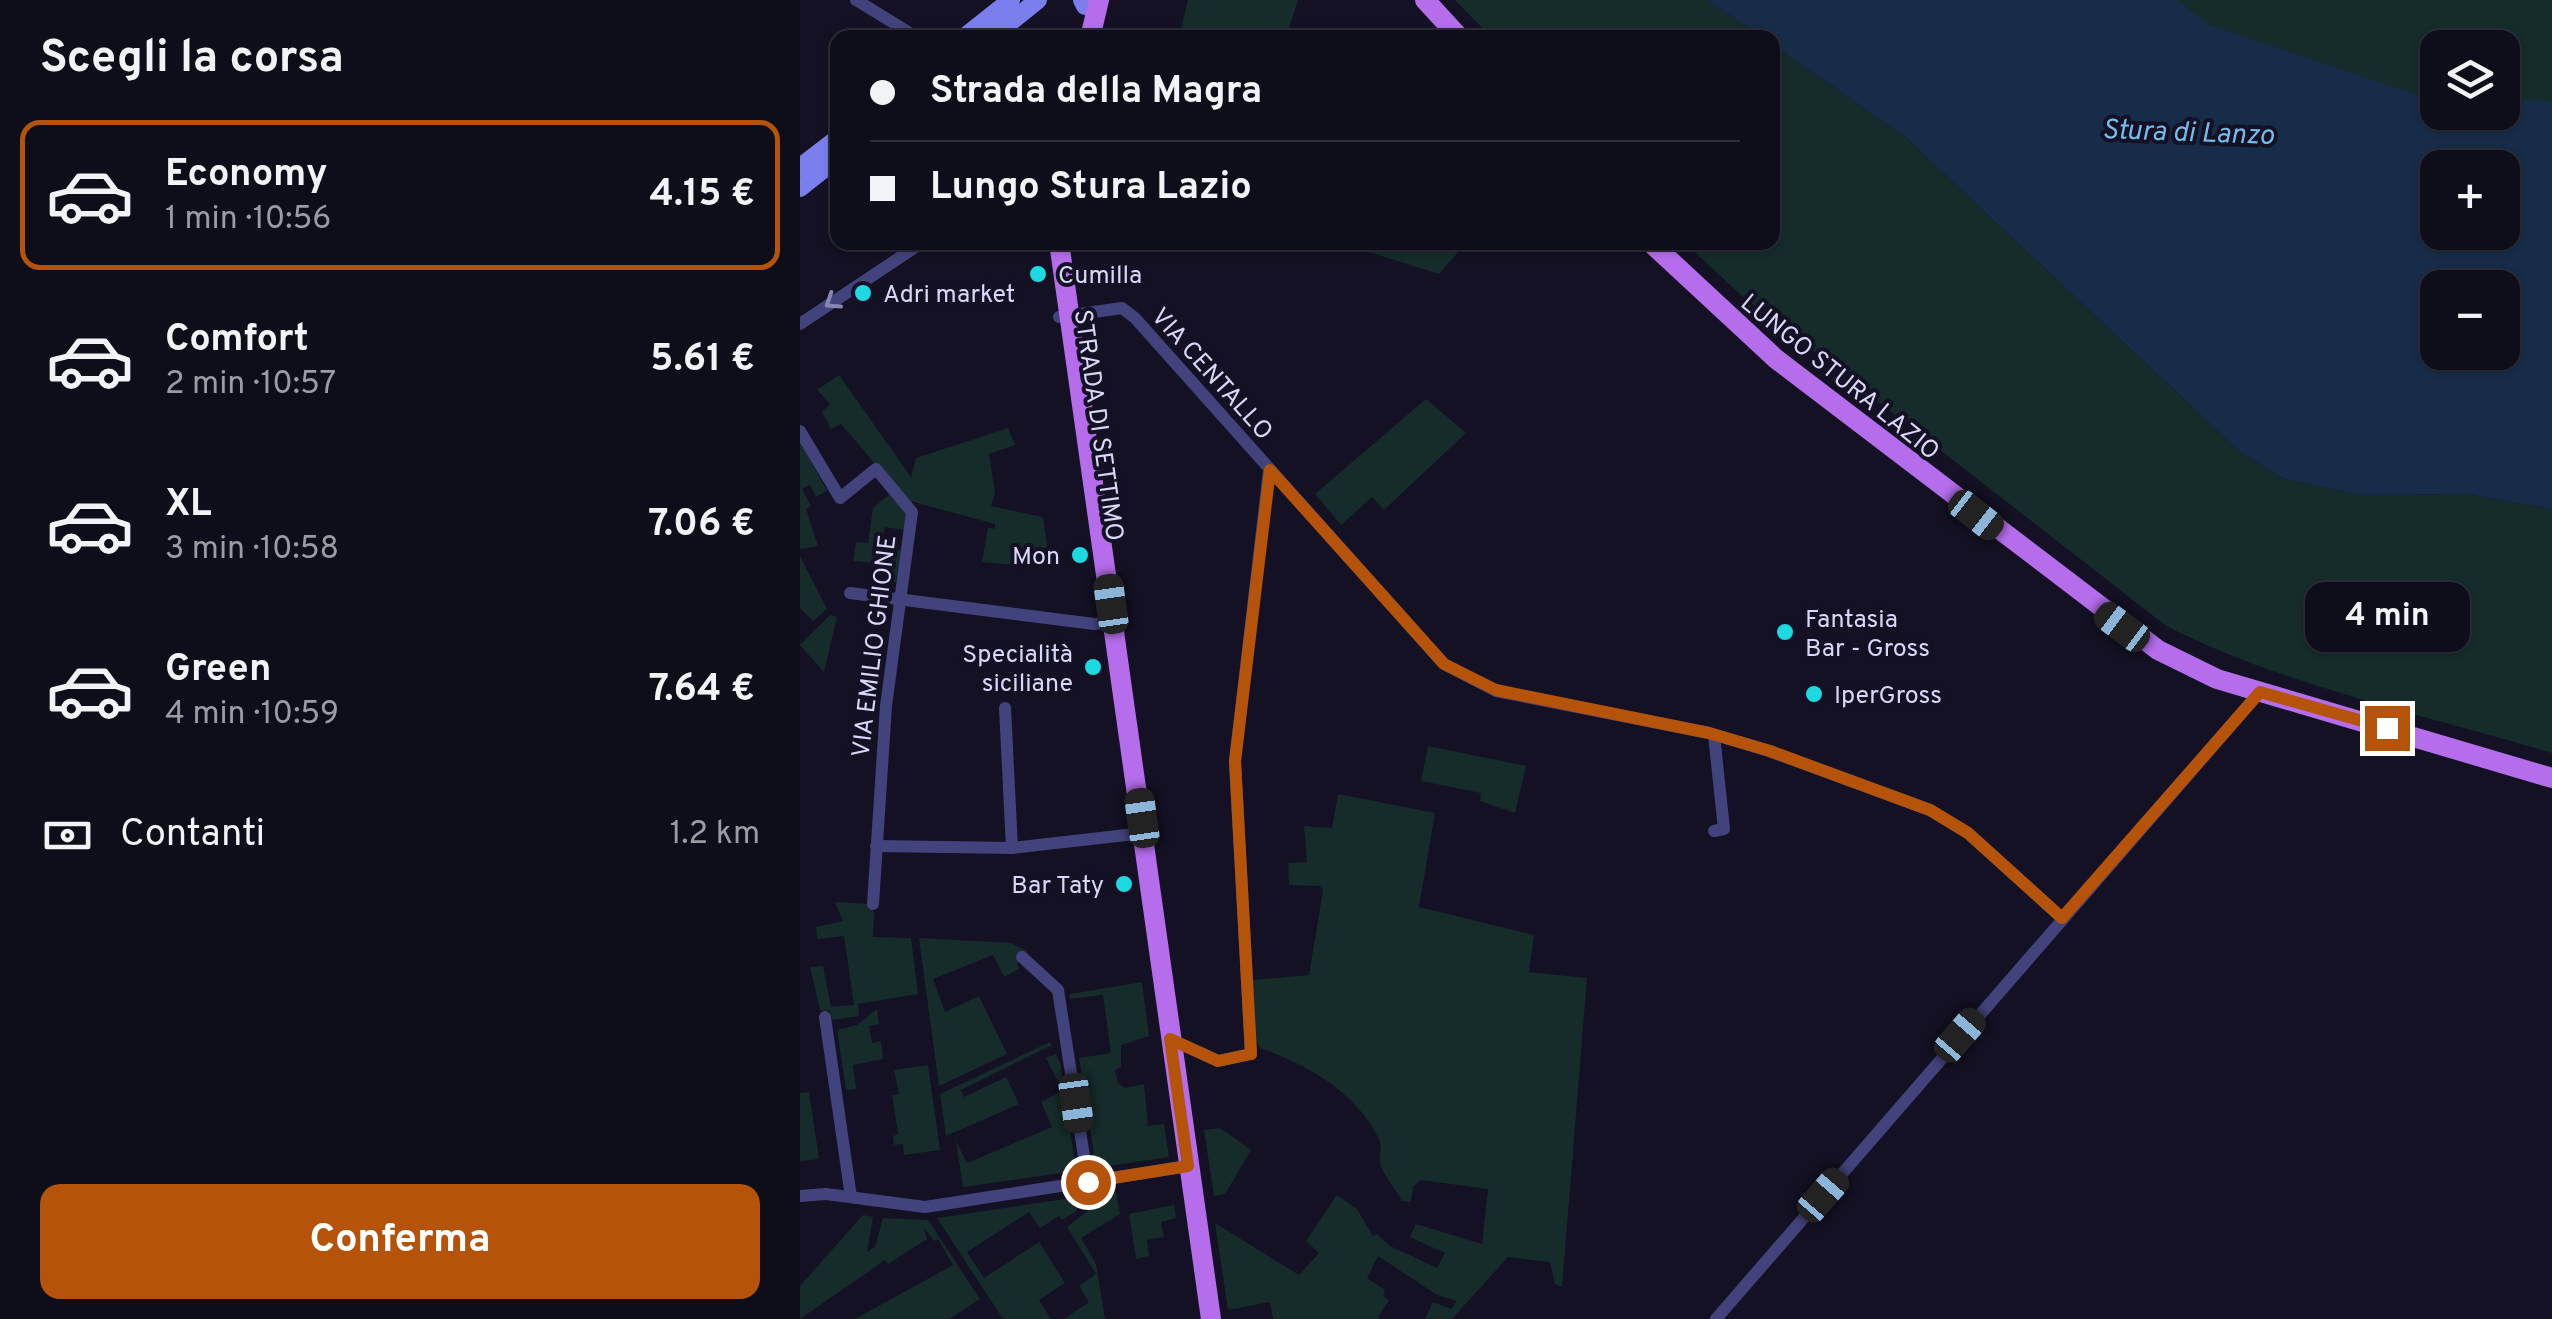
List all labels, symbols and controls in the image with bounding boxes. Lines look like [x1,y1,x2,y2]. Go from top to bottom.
map controls [2420,30,2520,370]
button: layers [2420,30,2520,130]
text: Scegli la corsa [40,31,344,88]
text: Strada della Magra [930,68,1262,117]
water label: Stura di Lanzo [2101,113,2275,155]
icon: car [45,150,135,240]
button: + [2420,150,2520,250]
text: Economy [165,151,327,200]
text: Lungo Stura Lazio [930,164,1252,213]
text: 4.15 € [649,171,755,220]
text: 1 min · 10:56 [165,200,331,240]
place label: Cumilla [1058,261,1142,293]
marker: Cumilla [1027,263,1049,285]
button: − [2420,270,2520,370]
place label: Adri market [883,280,1015,312]
marker: Adri market [852,282,874,304]
street label: LUNGO STURA LAZIO [1733,288,1945,468]
one-way arrow [825,290,843,309]
street label: VIA CENTALLO [1143,302,1279,448]
street label: STRADA DI SETTIMO [1065,308,1129,543]
icon: car [45,315,135,405]
text: Comfort [165,316,309,365]
text: 5.61 € [650,336,755,385]
text: 2 min · 10:57 [165,365,336,405]
icon: car [45,480,135,570]
text: XL [165,481,212,530]
car [1943,485,2009,545]
text: 7.06 € [648,501,755,550]
text: 3 min · 10:58 [165,530,339,570]
street label: VIA EMILIO GHIONE [846,533,905,759]
place label: Mon [1012,542,1060,574]
marker: Mon [1069,544,1091,566]
car [1092,572,1130,636]
callout: 4 min [2304,583,2470,653]
car [2089,597,2155,657]
text: 4 min [2345,597,2430,637]
place label: Fantasia Bar - Gross [1805,605,1930,666]
marker: Fantasia Bar - Gross [1774,621,1796,643]
place label: Specialità siciliane [962,640,1073,701]
icon: car [45,645,135,735]
text: Green [165,646,271,695]
marker: Specialità siciliane [1082,656,1104,678]
text: 7.64 € [649,666,755,715]
place label: IperGross [1834,681,1942,713]
marker: IperGross [1803,683,1825,705]
text: 4 min · 10:59 [165,695,339,735]
route end [2365,706,2410,751]
car [1123,786,1161,850]
icon: cash [40,808,95,863]
text: Contanti [120,811,265,860]
text: 1.2 km [670,815,760,855]
place label: Bar Taty [1011,871,1104,903]
marker: Bar Taty [1113,873,1135,895]
car [1929,1003,1991,1067]
car [1057,1071,1095,1135]
route start [1066,1160,1111,1205]
car [1792,1163,1854,1227]
button: Conferma [40,1184,760,1299]

